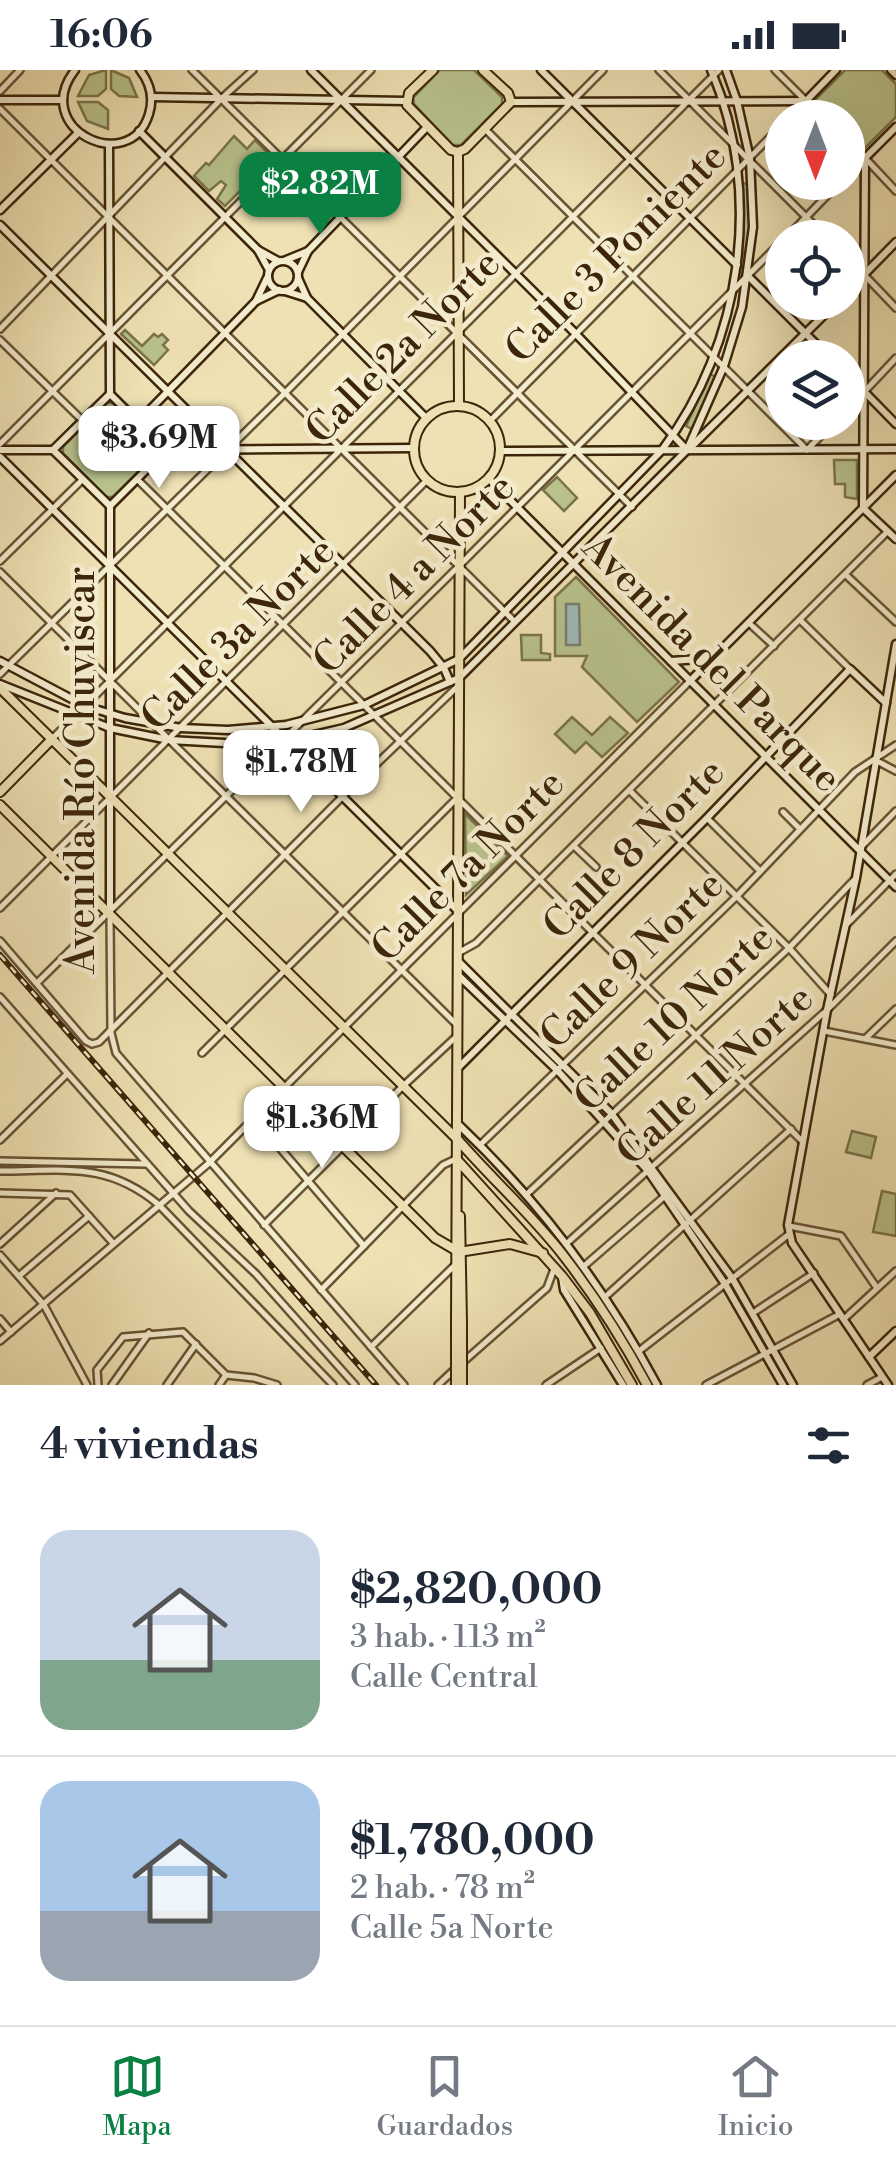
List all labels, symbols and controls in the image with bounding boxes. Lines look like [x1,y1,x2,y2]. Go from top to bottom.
text: 16:06 [50,12,153,59]
north arrow [765,100,865,200]
map controls [765,100,865,440]
street label: Calle 3 Poniente [495,132,737,374]
pin: $2.82M [239,152,401,237]
text: $2.82M [261,164,379,204]
button: locate [765,220,865,320]
street label: Calle 2a Norte [295,239,511,455]
button: layers [765,340,865,440]
pin: $3.69M [78,406,240,491]
text: $3.69M [100,418,218,458]
street label: Calle 4 a Norte [303,463,526,686]
street label: Avenida del Parque [571,523,852,804]
street label: Calle 3a Norte [131,527,346,742]
street label: Avenida Río Chuviscar [57,566,107,975]
pin: $1.78M [220,730,382,815]
text: $1.78M [245,742,357,782]
street label: Calle 8 Norte [533,748,736,951]
street label: Calle 7a Norte [361,759,575,973]
street label: Calle 9 Norte [530,860,735,1061]
street label: Calle 10 Norte [564,913,785,1124]
street label: Calle 11 Norte [606,974,824,1177]
pin: $1.36M [241,1086,403,1171]
text: $1.36M [266,1098,378,1138]
icon: filters [801,1418,856,1473]
text: 4 viviendas [40,1419,258,1472]
text: $2,820,000 [350,1564,602,1617]
icon: home [120,1570,240,1690]
text: 3 hab. · 113 m² [350,1617,546,1657]
text: Calle Central [350,1657,538,1697]
text: $1,780,000 [350,1815,594,1868]
icon: home [120,1821,240,1941]
text: 2 hab. · 78 m² [350,1868,535,1908]
text: Calle 5a Norte [350,1908,554,1948]
tab: Mapa [102,2049,172,2144]
tab: Guardados [376,2049,513,2144]
tab: Inicio [718,2049,794,2144]

